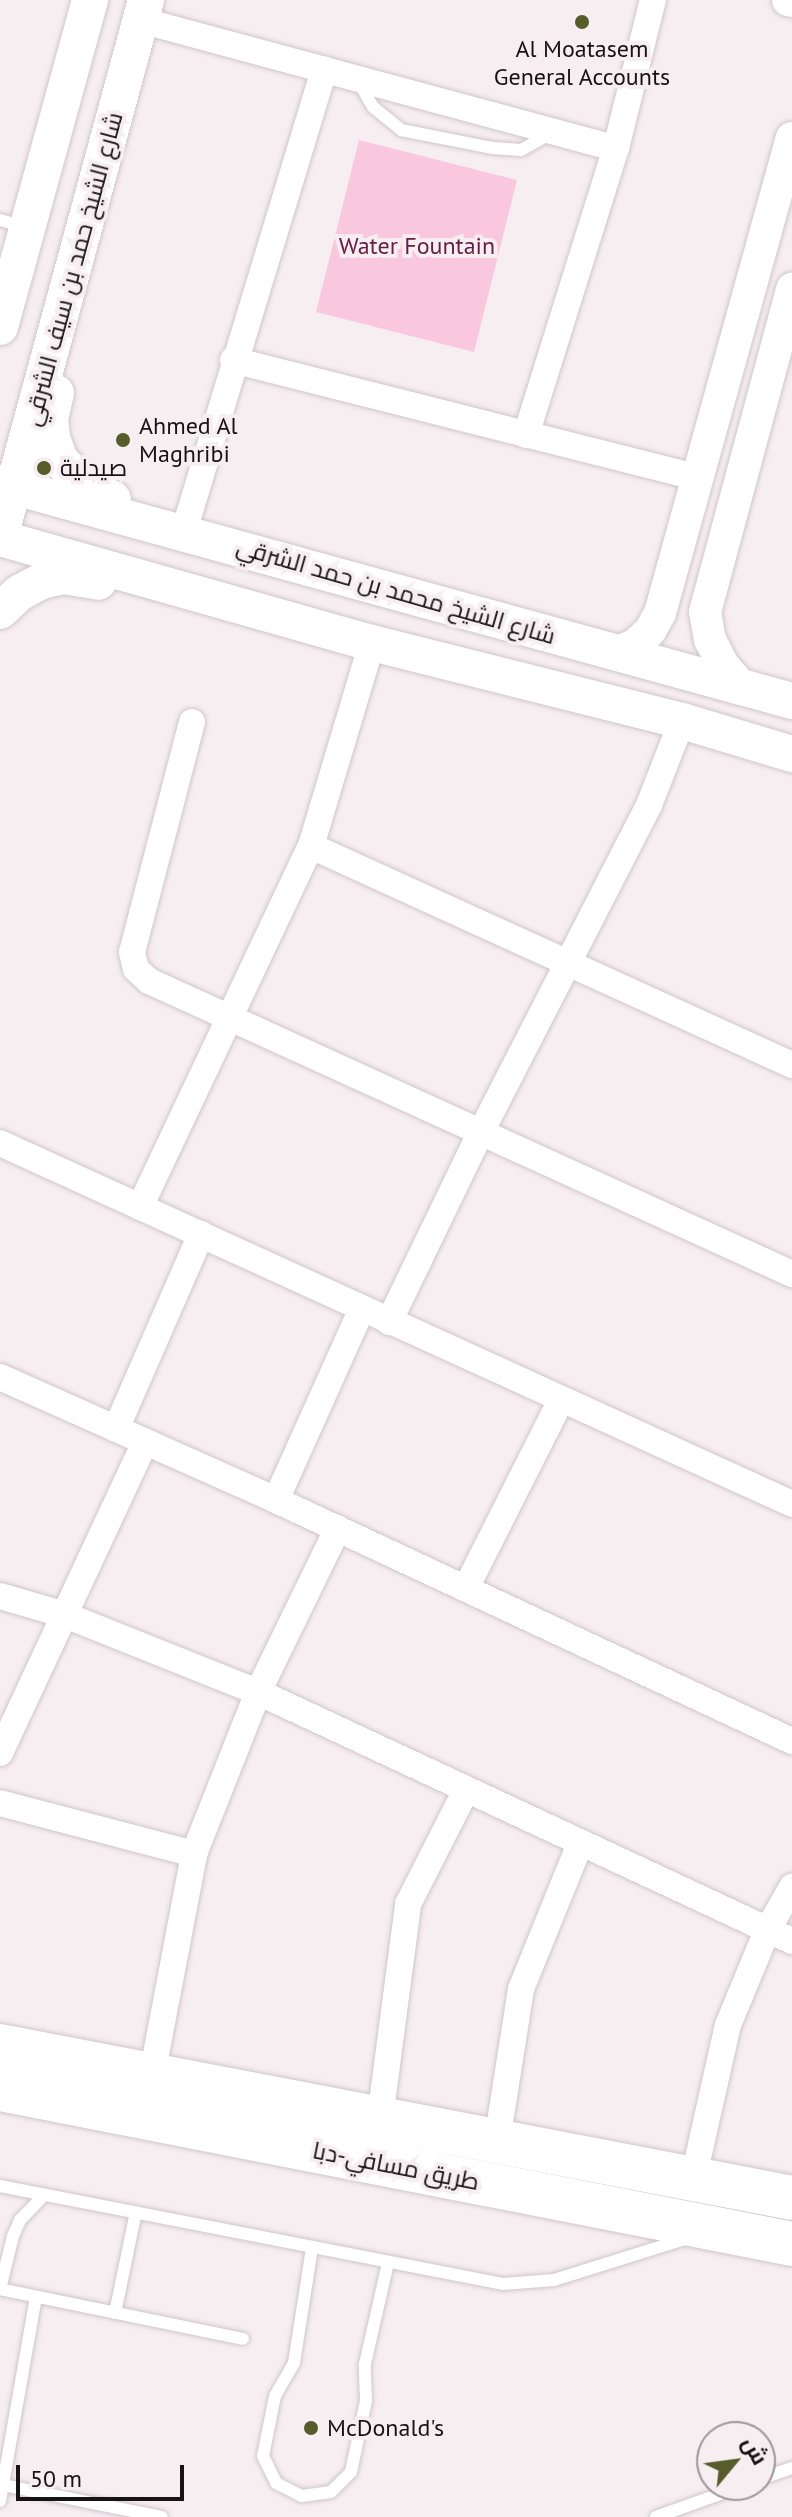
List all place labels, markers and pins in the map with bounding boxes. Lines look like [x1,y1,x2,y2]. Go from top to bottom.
marker: Al Moatasem General Accounts [573,13,591,31]
place label: Al Moatasem General Accounts [493,35,671,91]
place label: Ahmed Al Maghribi [139,412,238,468]
marker: Ahmed Al Maghribi [114,431,132,449]
place label: صيدلية [60,454,127,482]
marker: صيدلية [35,459,53,477]
place label: McDonald's [327,2414,444,2442]
marker: McDonald's [302,2419,320,2437]

